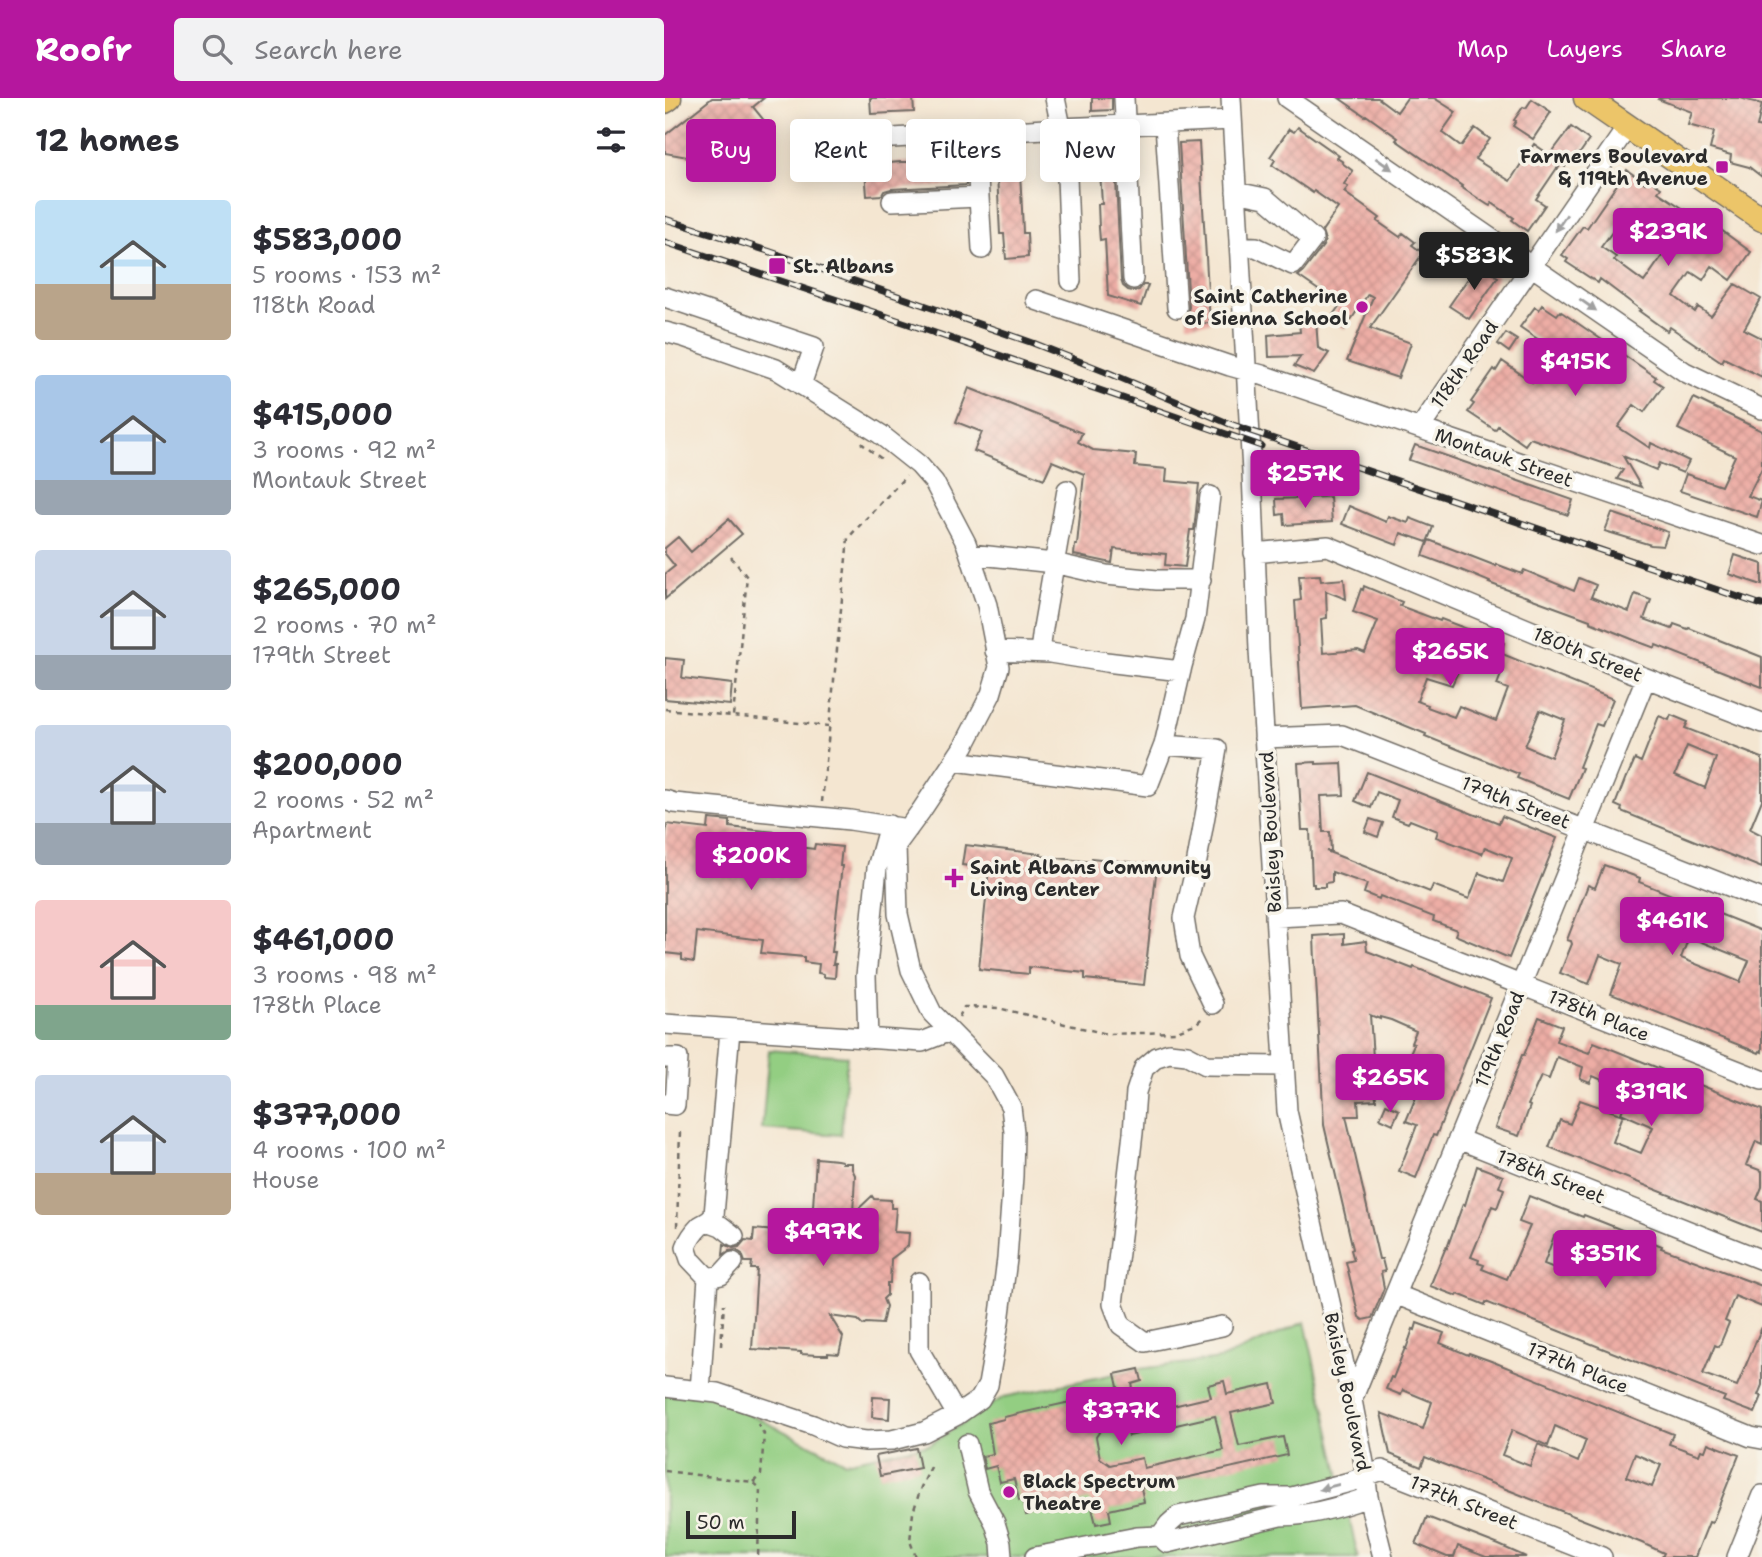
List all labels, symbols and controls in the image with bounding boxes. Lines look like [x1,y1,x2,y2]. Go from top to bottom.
search box [174,18,664,81]
text: Roofr [35,27,132,72]
icon: search [198,30,236,68]
text: Search here [254,32,403,67]
text: Map [1457,33,1508,65]
text: Layers [1546,33,1623,65]
text: Share [1661,33,1727,65]
chip: Buy [686,119,776,182]
chip: Rent [790,119,892,182]
chip: Filters [906,119,1026,182]
chip: New [1040,119,1140,182]
text: 12 homes [35,120,179,161]
icon: filters [592,121,630,159]
place label: Farmers Boulevard & 119th Avenue [1520,144,1708,191]
one-way arrow [1375,157,1393,171]
marker: Farmers Boulevard & 119th Avenue [1714,159,1730,175]
pin: $239K [1619,208,1717,268]
one-way arrow [1554,214,1568,232]
text: $239K [1629,216,1707,246]
text: $583,000 [252,219,402,260]
icon: home [91,228,175,312]
pin: $583K [1425,232,1523,292]
text: $583K [1435,240,1513,270]
place label: St. Albans [793,254,894,279]
marker: St. Albans [767,256,787,276]
text: 5 rooms · 153 m² [252,260,441,290]
place label: Saint Catherine of Sienna School [1184,284,1348,331]
text: 118th Road [252,290,375,320]
one-way arrow [1579,298,1597,312]
marker: Saint Catherine of Sienna School [1354,299,1370,315]
street label: 118th Road [1425,315,1504,413]
pin: $415K [1526,338,1624,398]
text: $415K [1540,346,1610,376]
text: $415,000 [252,394,393,435]
icon: home [91,403,175,487]
street label: Montauk Street [1431,422,1576,493]
text: 3 rooms · 92 m² [252,435,436,465]
pin: $257K [1256,450,1354,510]
text: $257K [1266,458,1344,488]
text: Montauk Street [252,465,427,495]
text: $265,000 [252,569,401,610]
icon: home [91,578,175,662]
text: 2 rooms · 70 m² [252,610,437,640]
street label: 180th Street [1529,621,1646,688]
pin: $265K [1401,628,1499,688]
text: $265K [1412,636,1488,666]
text: 179th Street [252,640,391,670]
text: $200,000 [252,744,403,785]
street label: Baisley Boulevard [1254,751,1287,913]
icon: home [91,753,175,837]
street label: 179th Street [1458,770,1574,835]
text: 2 rooms · 52 m² [252,785,434,815]
text: Apartment [252,815,372,845]
pin: $200K [702,832,800,892]
text: $200K [712,840,790,870]
place label: Saint Albans Community Living Center [970,855,1211,902]
marker: Saint Albans Community Living Center [944,868,964,888]
pin: $461K [1623,898,1721,957]
text: $461K [1636,905,1708,935]
text: $461,000 [252,919,394,960]
icon: home [91,928,175,1012]
text: 3 rooms · 98 m² [252,960,437,990]
street label: 178th Place [1544,984,1653,1047]
street label: 119th Road [1469,987,1530,1091]
text: 178th Place [252,990,382,1020]
pin: $265K [1341,1054,1439,1114]
text: $265K [1352,1062,1428,1092]
pin: $319K [1602,1068,1700,1128]
text: $319K [1615,1076,1687,1106]
text: $377,000 [252,1094,401,1135]
icon: home [91,1103,175,1187]
text: 4 rooms · 100 m² [252,1135,446,1165]
street label: 178th Street [1493,1143,1609,1210]
text: House [252,1165,320,1195]
pin: $497K [774,1208,872,1268]
text: $497K [784,1216,862,1246]
pin: $351K [1556,1230,1654,1290]
text: $351K [1569,1238,1641,1268]
street label: Baisley Boulevard [1318,1310,1377,1474]
street label: 177th Place [1524,1336,1632,1399]
pin: $377K [1072,1388,1170,1447]
text: $377K [1082,1395,1160,1425]
place label: Black Spectrum Theatre [1023,1469,1175,1516]
street label: 177th Street [1406,1469,1521,1535]
one-way arrow [1318,1482,1340,1493]
marker: Black Spectrum Theatre [1001,1484,1017,1500]
scale bar [686,1508,796,1540]
text: 50 m [697,1510,745,1535]

